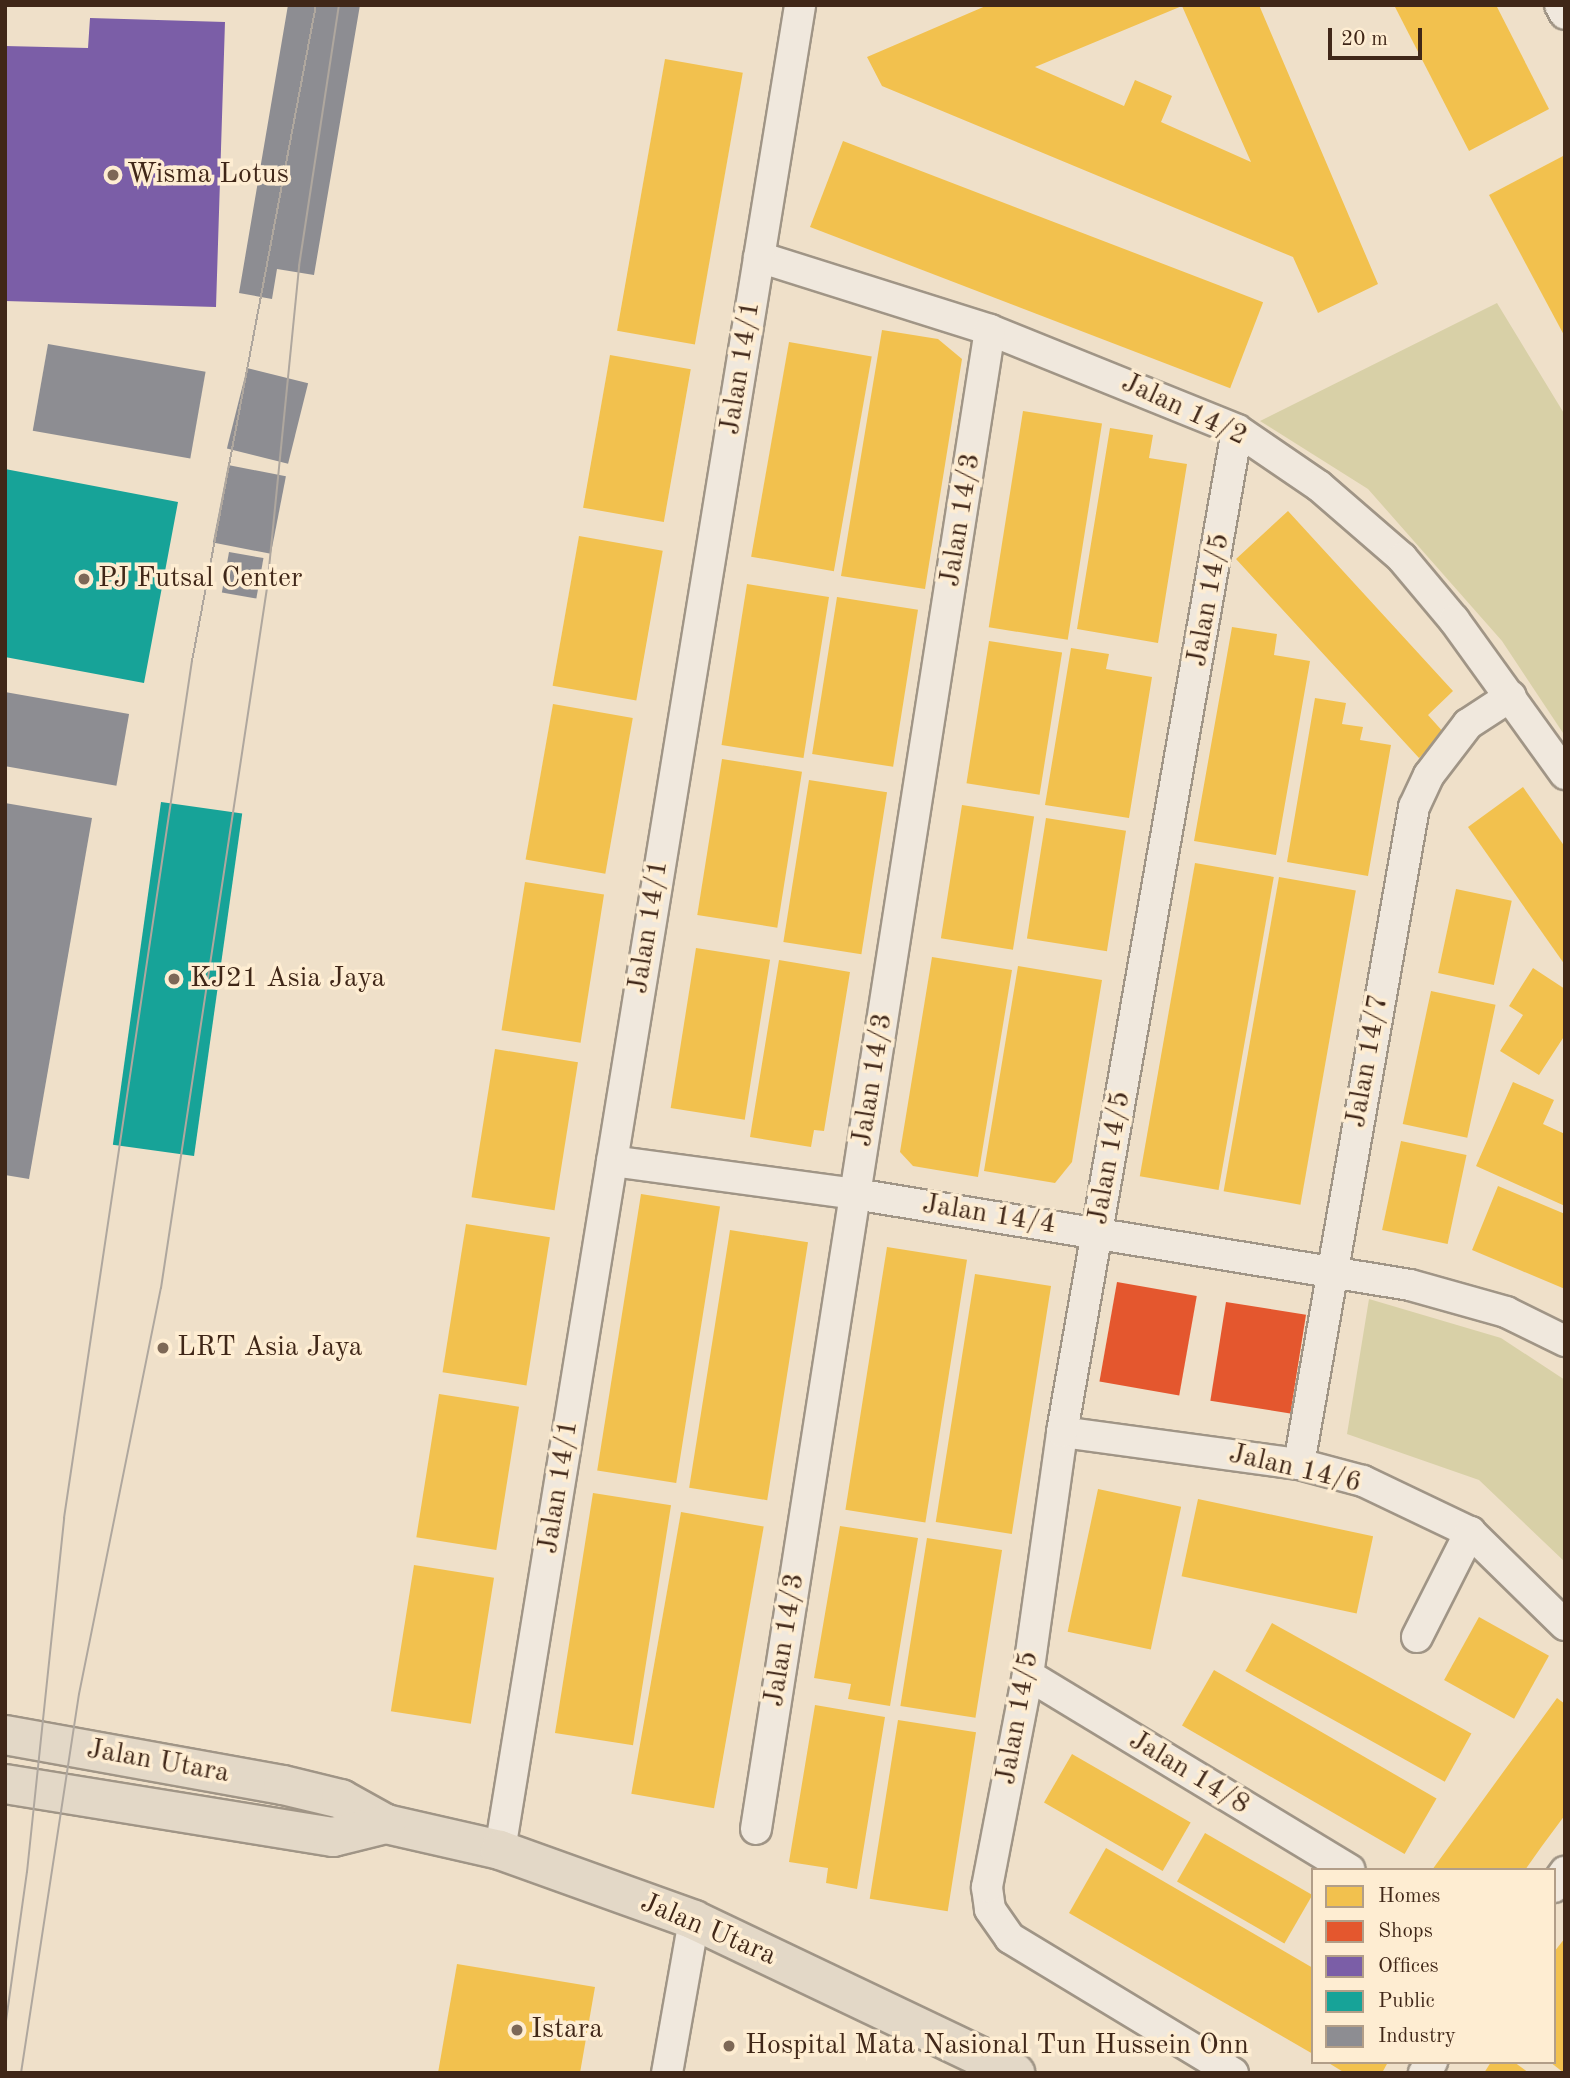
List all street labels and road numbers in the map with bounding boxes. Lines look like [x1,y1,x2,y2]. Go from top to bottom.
street label: Jalan 14/1 [714,299,768,437]
street label: Jalan 14/2 [1116,366,1252,454]
street label: Jalan 14/3 [934,451,988,589]
street label: Jalan 14/5 [1181,531,1237,669]
street label: Jalan 14/1 [622,858,676,996]
street label: Jalan 14/7 [1340,992,1396,1130]
street label: Jalan 14/3 [846,1011,900,1149]
street label: Jalan 14/5 [1082,1089,1138,1227]
street label: Jalan 14/4 [920,1188,1058,1242]
street label: Jalan 14/1 [532,1418,586,1556]
street label: Jalan 14/6 [1226,1437,1364,1501]
street label: Jalan 14/3 [758,1571,812,1709]
street label: Jalan 14/5 [990,1649,1046,1787]
street label: Jalan 14/8 [1123,1724,1255,1822]
street label: Jalan Utara [84,1733,232,1791]
street label: Jalan Utara [635,1886,781,1974]

